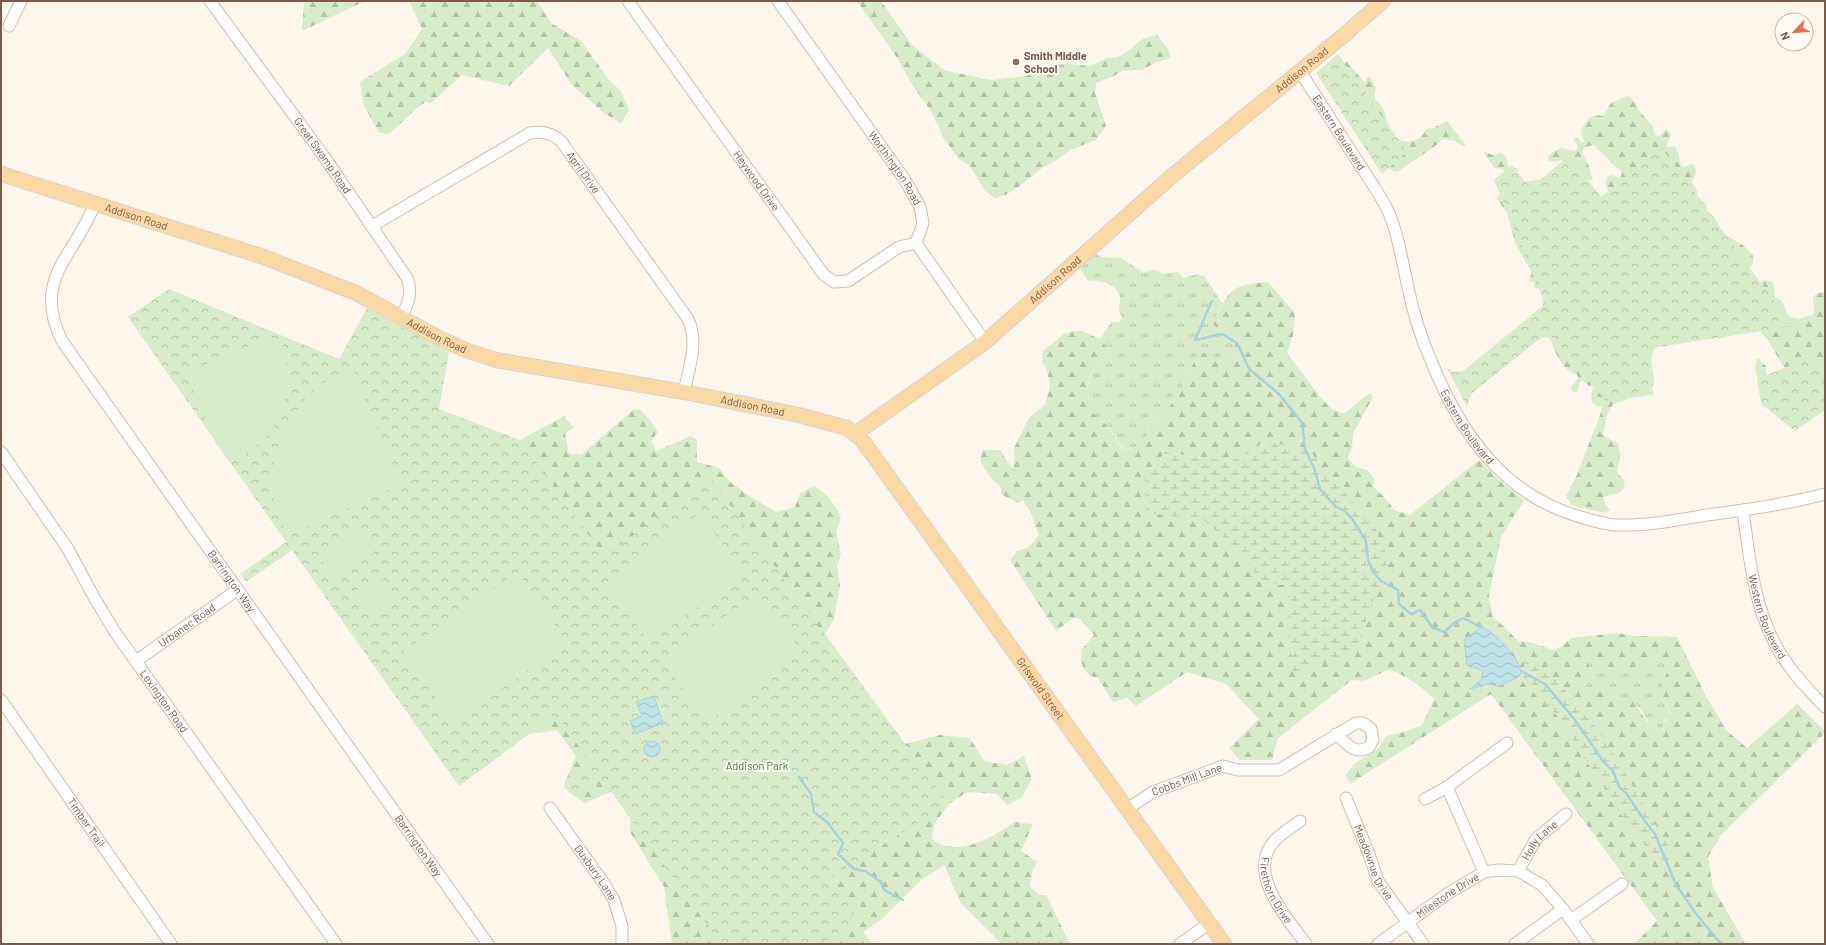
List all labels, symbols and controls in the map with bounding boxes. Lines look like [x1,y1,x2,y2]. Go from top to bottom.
north arrow [1774,12,1814,52]
text: N [1777,30,1792,43]
street label: Addison Road [1272,44,1331,95]
place label: Smith Middle School [1024,49,1087,75]
marker: Smith Middle School [1011,57,1021,67]
street label: Eastern Boulevard [1311,92,1368,172]
street label: Great Swamp Road [292,115,354,196]
street label: Worthington Road [866,128,925,207]
street label: April Drive [564,148,603,196]
street label: Heywood Drive [731,148,783,213]
street label: Addison Road [104,200,170,232]
street label: Addison Road [1026,253,1083,306]
street label: Addison Road [405,315,469,356]
street label: Eastern Boulevard [1438,387,1497,466]
street label: Addison Road [720,392,786,418]
street label: Barrington Way [206,547,258,614]
street label: Western Boulevard [1746,573,1789,661]
street label: Urbanec Road [155,600,218,649]
street label: Griswold Street [1014,655,1068,722]
street label: Lexington Road [138,667,191,735]
park label: Addison Park [726,759,789,772]
street label: Cobbs Mill Lane [1150,760,1223,798]
street label: Timber Trail [65,795,108,849]
street label: Barrington Way [393,812,445,879]
street label: Holly Lane [1518,817,1560,862]
street label: Meadowrue Drive [1352,822,1396,902]
street label: Duxbury Lane [572,842,620,903]
street label: Firethorn Drive [1258,856,1295,926]
street label: Milestone Drive [1413,869,1481,920]

